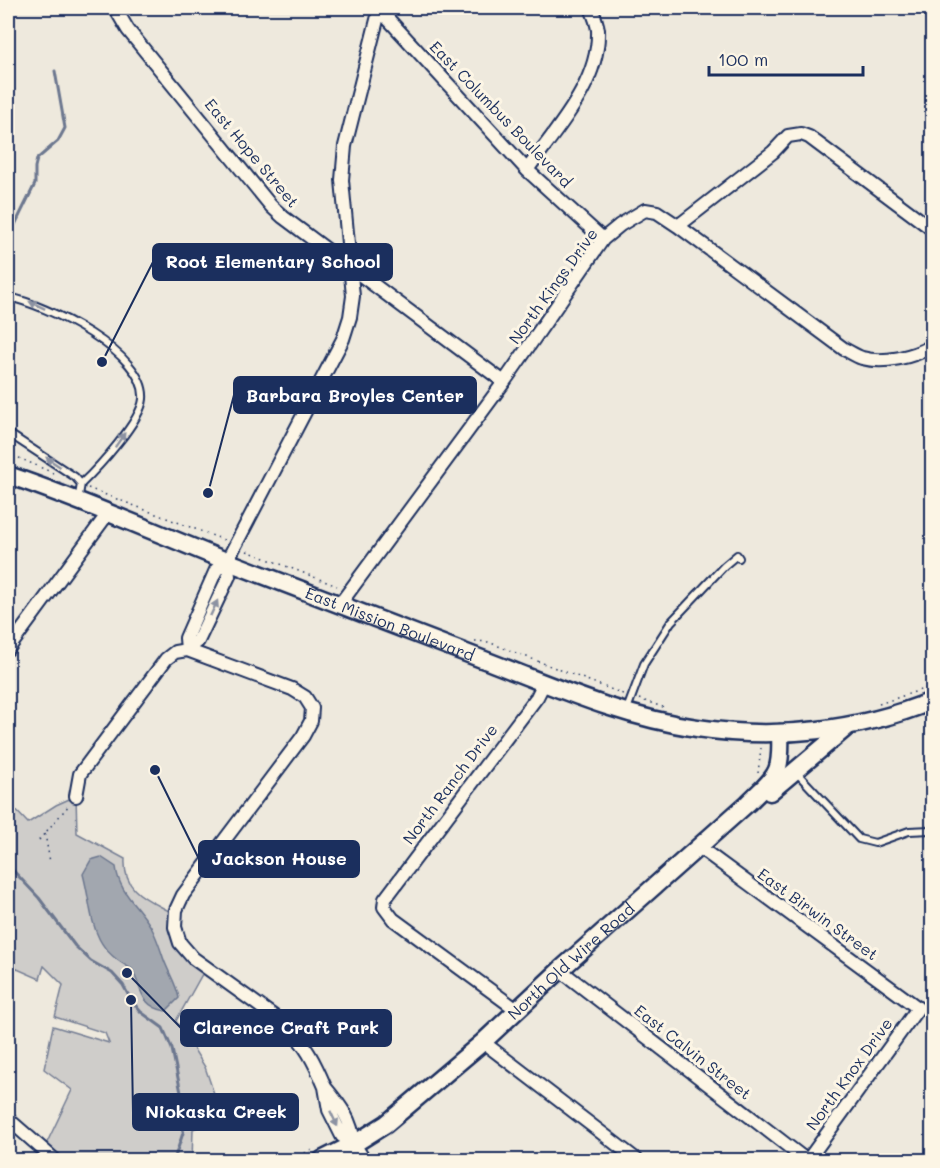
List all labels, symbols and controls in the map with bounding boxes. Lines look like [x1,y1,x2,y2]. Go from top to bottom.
street label: East Columbus Boulevard [426,36,577,191]
scale bar [709,39,864,77]
text: 100 m [718,47,768,71]
street label: East Hope Street [201,94,304,211]
street label: North Kings Drive [503,224,602,348]
callout: Root Elementary School [153,244,392,280]
text: Root Elementary School [165,249,381,273]
one-way arrow [29,301,46,310]
callout: Barbara Broyles Center [234,377,476,413]
text: Barbara Broyles Center [246,383,464,407]
one-way arrow [114,431,125,448]
one-way arrow [45,457,61,468]
street label: East Mission Boulevard [302,582,478,665]
one-way arrow [209,600,218,617]
street label: North Ranch Drive [397,719,502,848]
callout: Jackson House [199,841,359,877]
text: Jackson House [211,846,347,870]
street label: East Birwin Street [754,863,883,964]
street label: North Old Wire Road [503,898,639,1024]
street label: East Calvin Street [631,999,756,1104]
callout: Clarence Craft Park [181,1010,391,1046]
street label: North Knox Drive [801,1013,897,1134]
text: Clarence Craft Park [193,1015,379,1039]
callout: Niokaska Creek [133,1094,298,1130]
text: Niokaska Creek [145,1099,287,1123]
one-way arrow [329,1111,338,1128]

